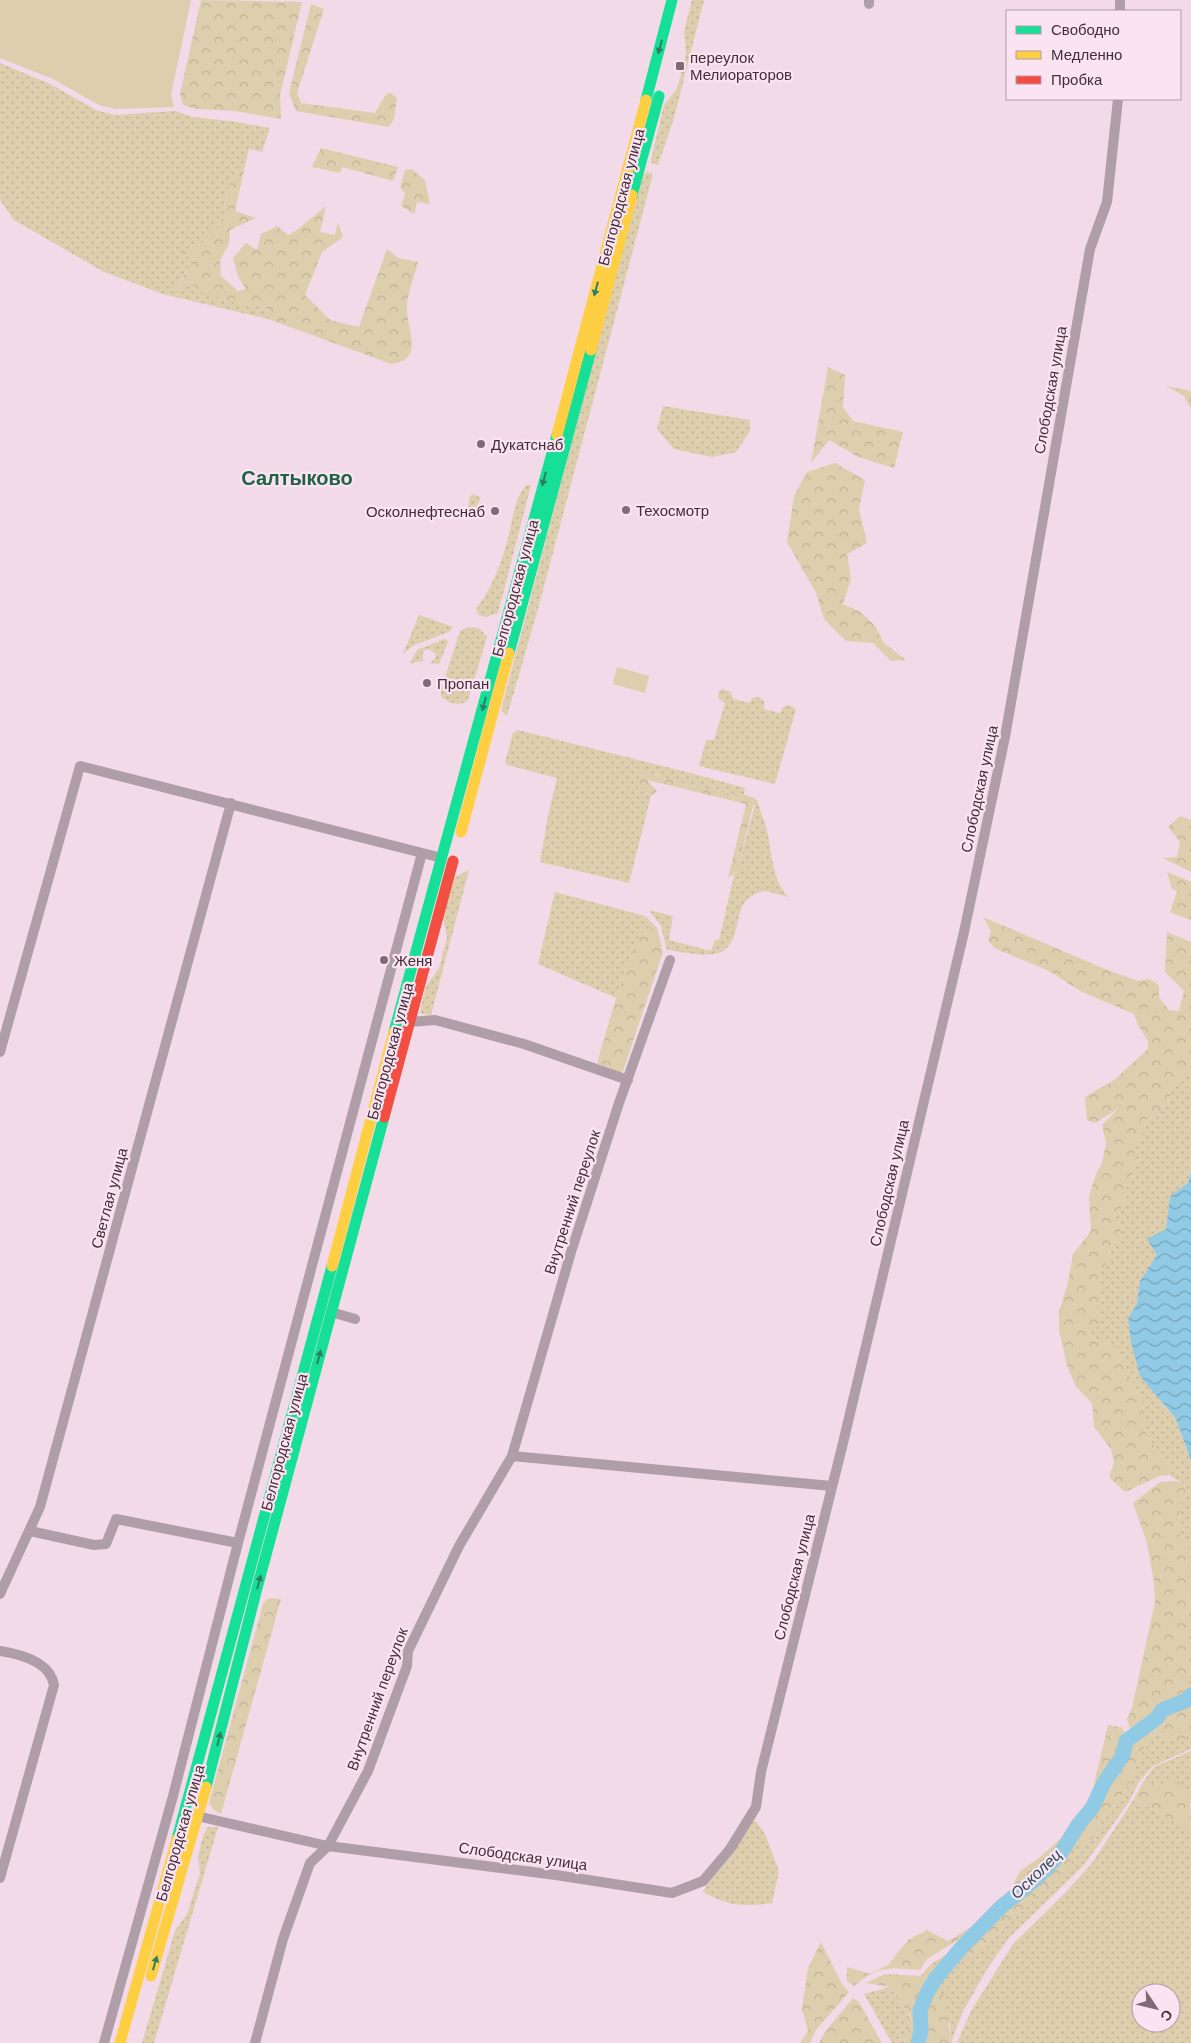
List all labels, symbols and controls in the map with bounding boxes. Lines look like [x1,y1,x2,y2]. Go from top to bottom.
legend [1006,10,1181,100]
text: Свободно [1051,21,1120,38]
one-way arrow [656,40,664,55]
text: Медленно [1051,46,1122,63]
place label: переулок Мелиораторов [690,49,792,83]
marker: переулок Мелиораторов [674,60,686,72]
text: Пробка [1051,71,1103,88]
street label: Белгородская улица [595,126,648,267]
one-way arrow [592,281,600,296]
street label: Слободская улица [1030,324,1070,455]
place label: Дукатснаб [491,436,563,453]
marker: Дукатснаб [475,438,487,450]
district label: Салтыково [241,467,353,489]
one-way arrow [540,472,548,487]
place label: Техосмотр [636,502,709,519]
place label: Осколнефтеснаб [366,503,485,520]
marker: Техосмотр [620,504,632,516]
marker: Осколнефтеснаб [489,505,501,517]
street label: Белгородская улица [489,517,542,658]
place label: Пропан [437,675,489,692]
marker: Пропан [421,677,433,689]
one-way arrow [480,696,488,712]
street label: Слободская улица [957,723,1001,854]
place label: Женя [394,952,432,969]
marker: Женя [378,954,390,966]
street label: Белгородская улица [364,980,417,1121]
street label: Слободская улица [866,1117,912,1248]
street label: Внутренний переулок [541,1127,604,1276]
street label: Светлая улица [87,1145,131,1250]
one-way arrow [315,1349,323,1364]
street label: Белгородская улица [258,1371,311,1512]
street label: Слободская улица [770,1511,818,1642]
one-way arrow [255,1574,263,1589]
street label: Внутренний переулок [343,1625,411,1773]
one-way arrow [215,1731,223,1747]
street label: Белгородская улица [152,1762,208,1903]
street label: Слободская улица [458,1839,589,1874]
water label: Осколец [1007,1846,1065,1902]
one-way arrow [151,1955,159,1970]
north arrow [1131,1983,1181,2033]
text: С [1157,2007,1176,2024]

